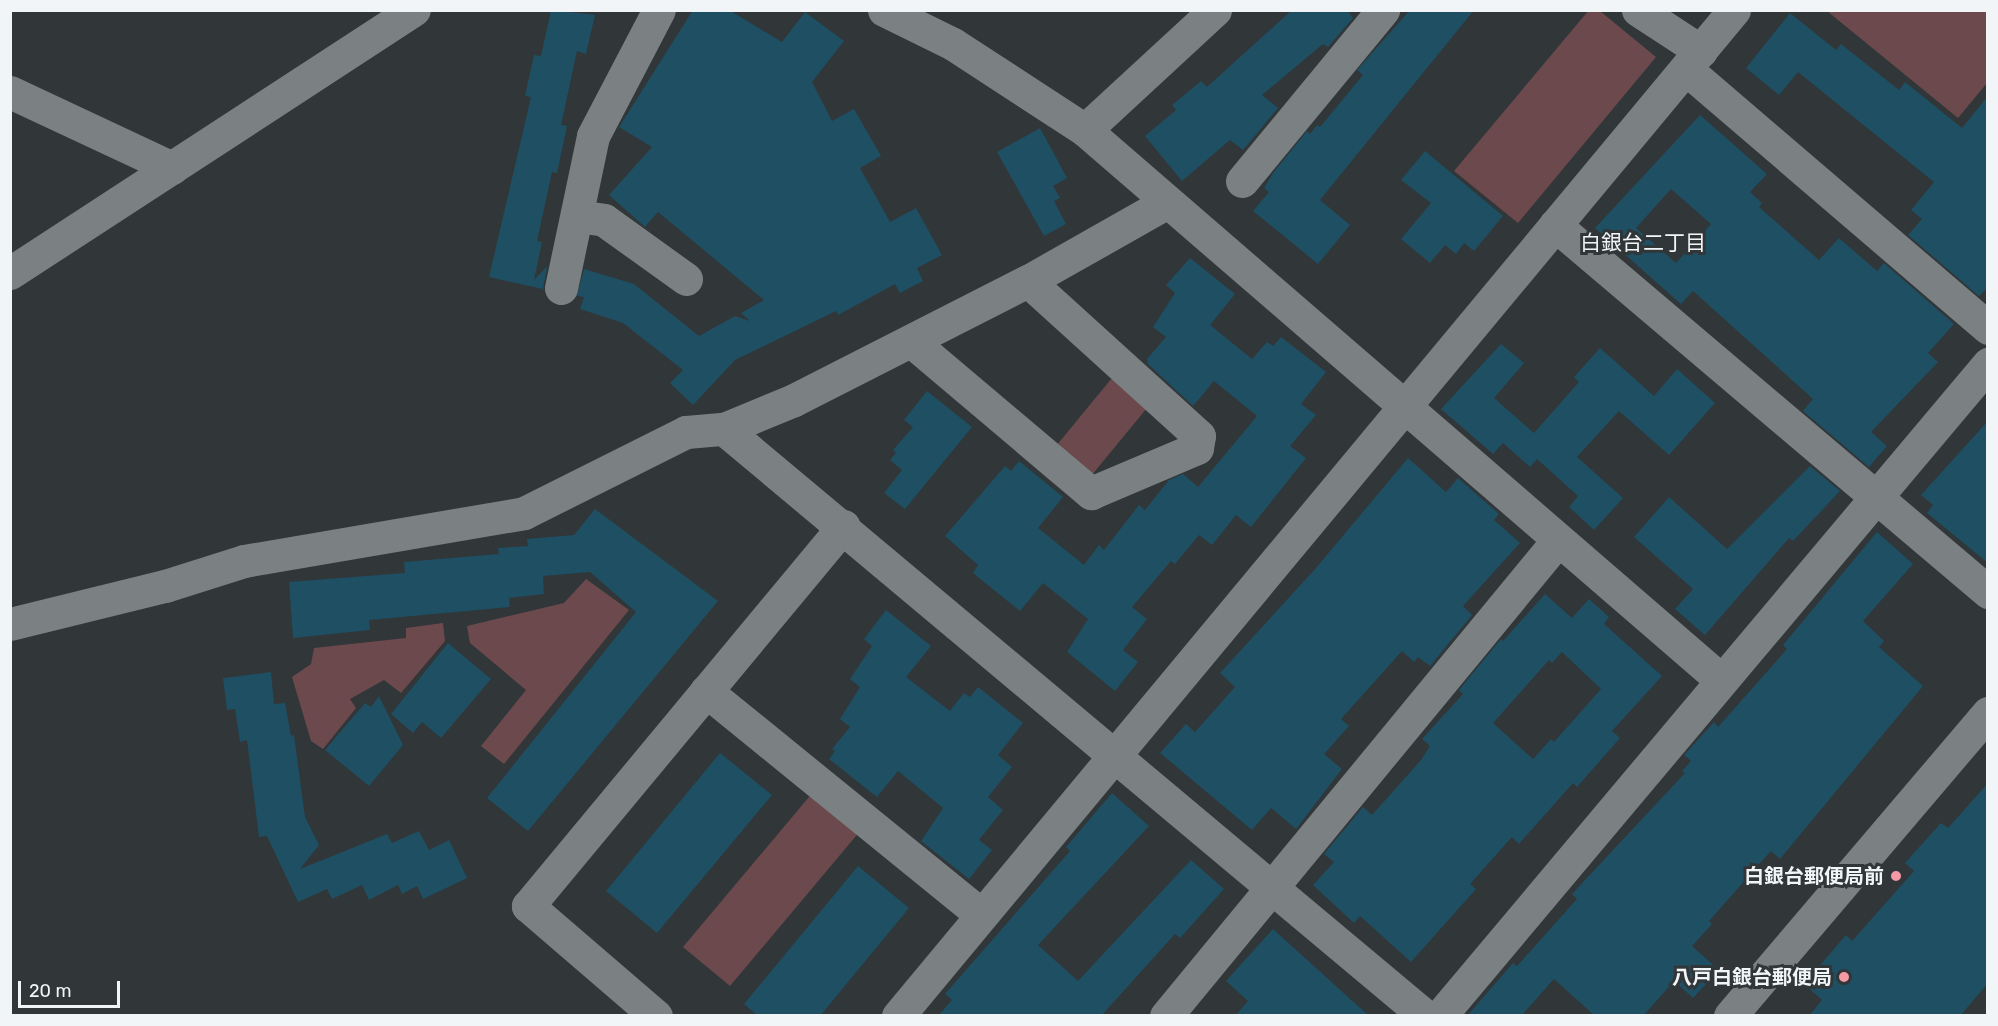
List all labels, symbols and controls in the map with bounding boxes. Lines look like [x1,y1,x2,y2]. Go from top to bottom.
district label: 白銀台二丁目 [1580,230,1706,256]
place label: 白銀台郵便局前 [1744,864,1884,888]
marker: 白銀台郵便局前 [1889,869,1903,883]
place label: 八戸白銀台郵便局 [1672,965,1832,989]
scale bar [21,969,123,1007]
marker: 八戸白銀台郵便局 [1837,970,1851,984]
text: 20 m [29,980,71,1002]

